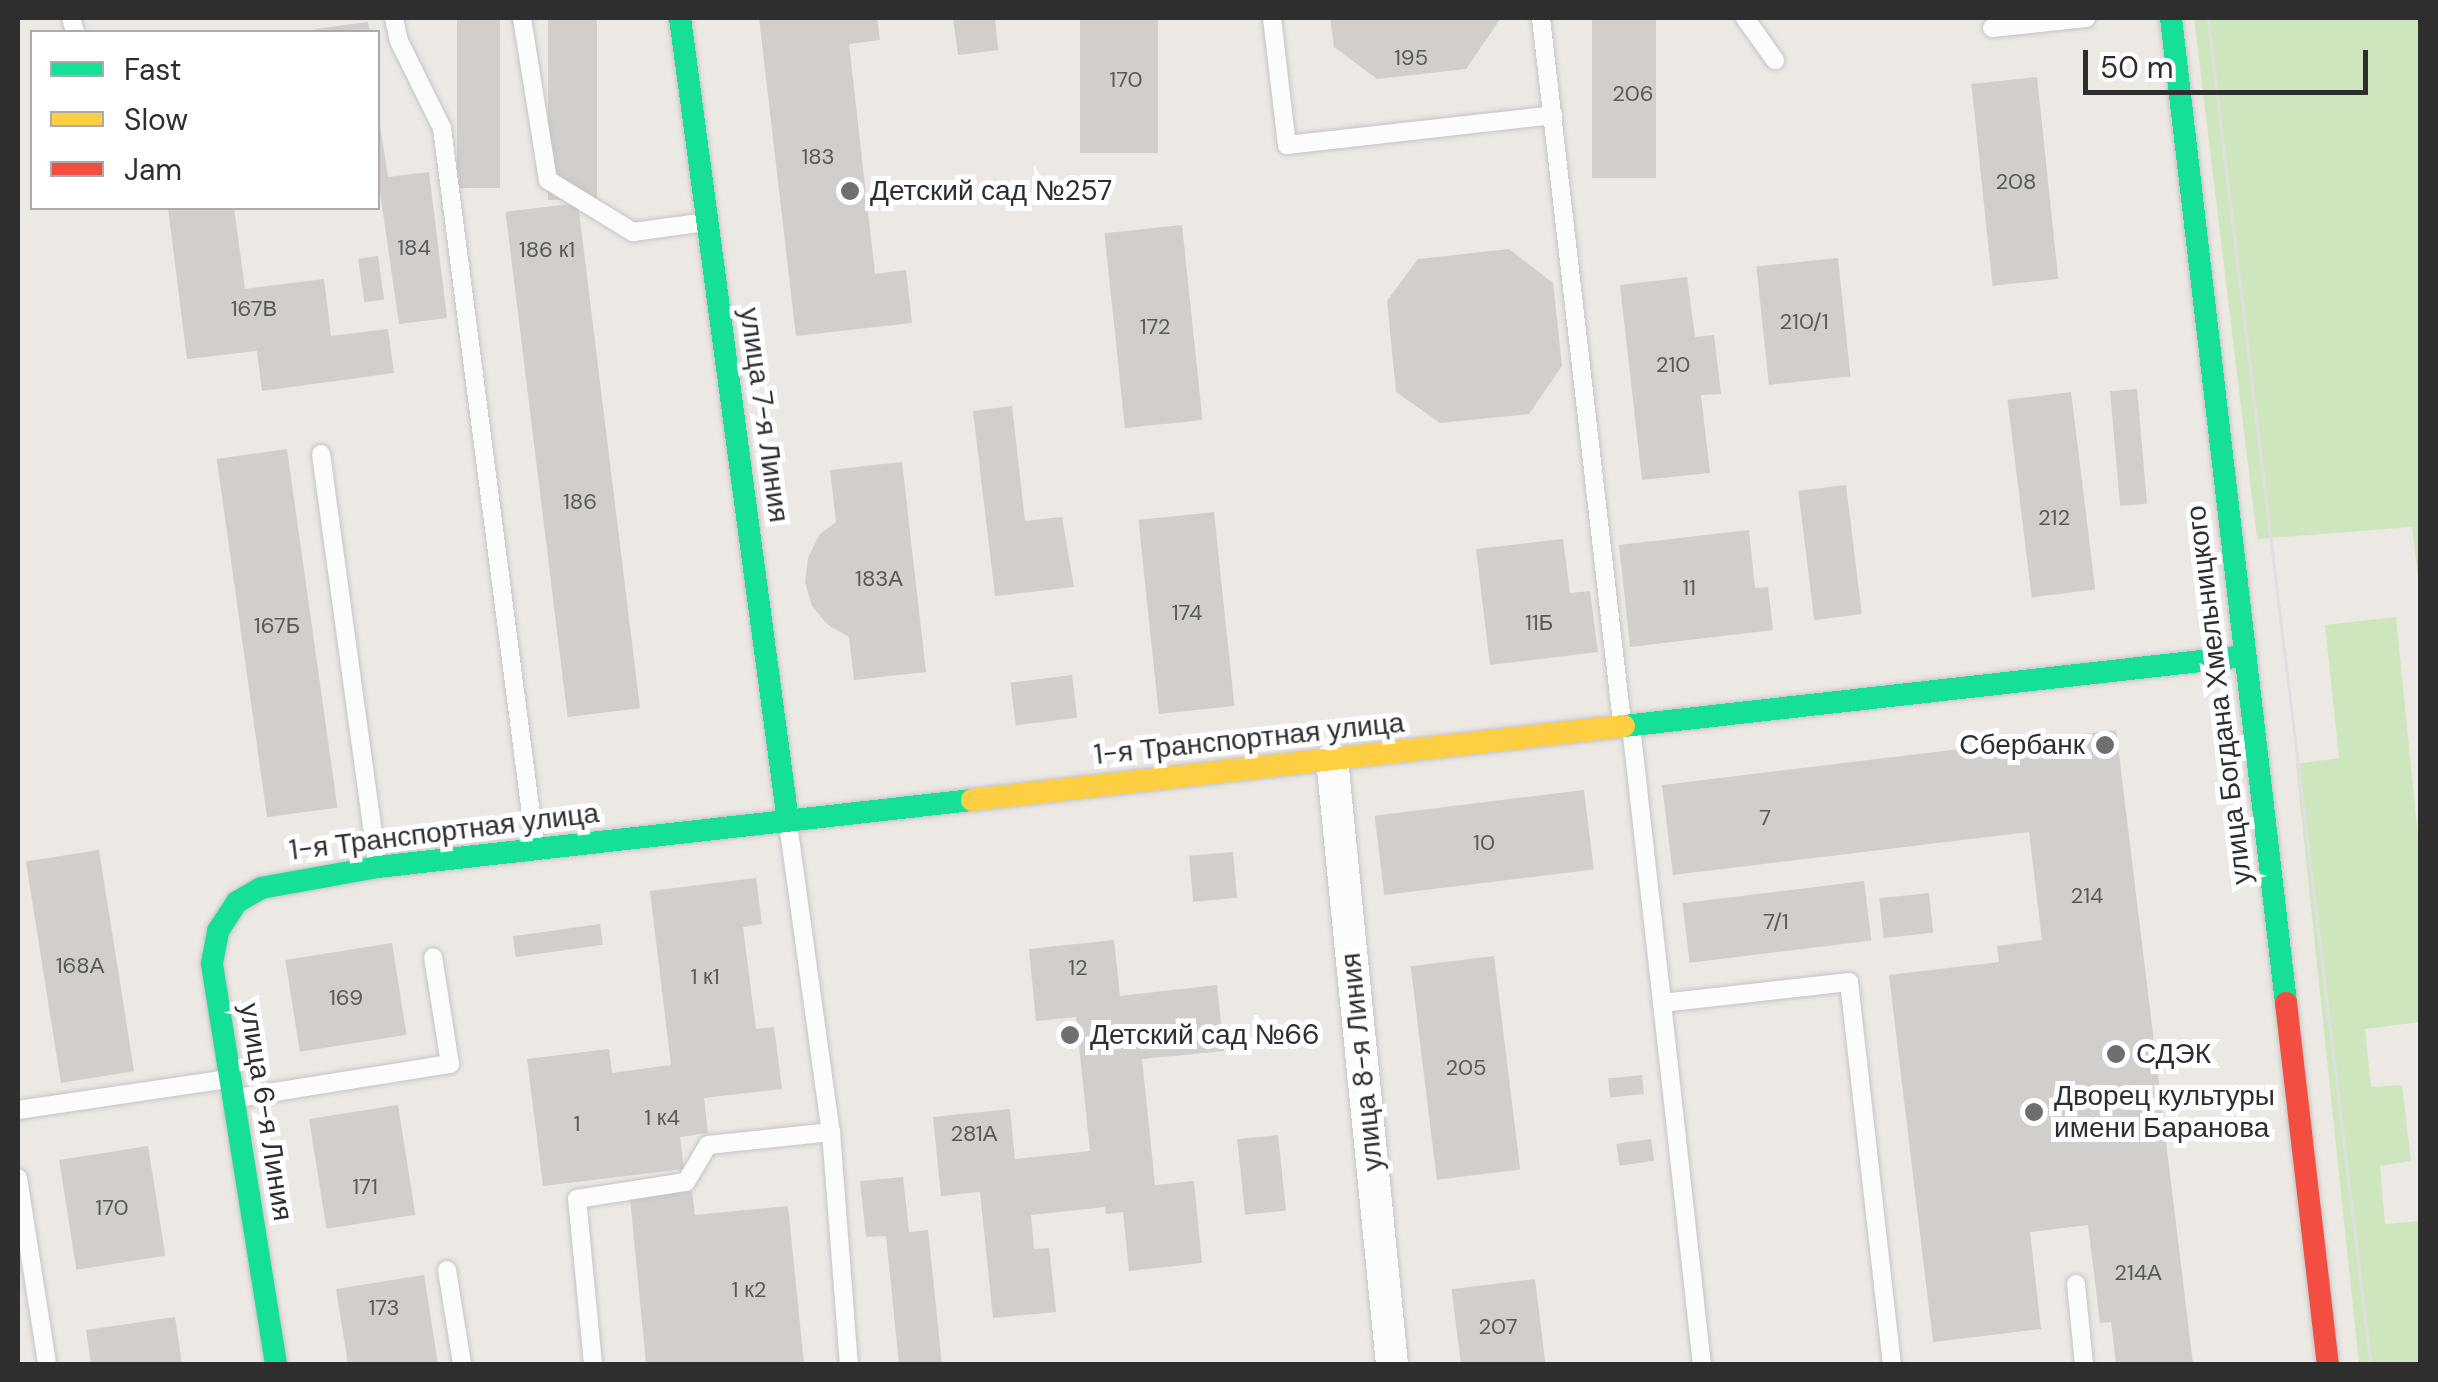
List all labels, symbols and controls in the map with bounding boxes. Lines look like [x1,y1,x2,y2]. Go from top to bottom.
legend [30,30,380,210]
scale bar [2088,30,2373,92]
house number: 195 [1394,45,1428,71]
text: 50 m [2100,48,2174,87]
text: Fast [124,50,182,89]
house number: 170 [1109,67,1143,93]
house number: 206 [1612,81,1654,107]
text: Slow [124,100,188,139]
house number: 183 [801,144,835,170]
text: Jam [124,150,182,189]
house number: 208 [1996,169,2036,195]
place label: Детский сад №257 [870,174,1112,208]
marker: Детский сад №257 [839,180,861,202]
house number: 184 [397,235,431,261]
house number: 186 к1 [519,237,575,263]
house number: 167В [231,296,277,322]
street label: улица 7-я Линия [732,305,796,525]
house number: 210/1 [1779,309,1829,335]
house number: 172 [1140,314,1170,340]
house number: 210 [1656,352,1690,378]
house number: 186 [563,489,597,515]
street label: улица Богдана Хмельницкого [2179,504,2259,886]
house number: 212 [2038,505,2070,531]
house number: 183А [855,566,903,592]
house number: 11 [1682,575,1696,601]
house number: 174 [1172,600,1202,626]
house number: 11Б [1525,610,1553,636]
house number: 167Б [254,613,300,639]
street label: 1-я Транспортная улица [1092,706,1406,772]
place label: Сбербанк [1959,728,2085,762]
marker: Сбербанк [2094,734,2116,756]
street label: 1-я Транспортная улица [287,796,601,868]
house number: 7 [1759,805,1771,831]
house number: 10 [1473,830,1495,856]
house number: 214 [2071,883,2103,909]
house number: 7/1 [1763,909,1789,935]
street label: улица 8-я Линия [1334,951,1390,1173]
house number: 168А [56,953,104,979]
house number: 12 [1068,955,1088,981]
house number: 1 к1 [690,964,720,990]
house number: 169 [329,985,363,1011]
street label: улица 6-я Линия [232,1001,300,1223]
place label: Детский сад №66 [1090,1018,1320,1052]
marker: Детский сад №66 [1059,1024,1081,1046]
place label: СДЭК [2136,1037,2211,1071]
marker: СДЭК [2105,1043,2127,1065]
house number: 205 [1446,1055,1486,1081]
place label: Дворец культуры имени Баранова [2054,1079,2275,1145]
marker: Дворец культуры имени Баранова [2023,1101,2045,1123]
house number: 1 к4 [644,1105,680,1131]
house number: 1 [574,1111,580,1137]
house number: 281А [951,1121,997,1147]
house number: 171 [352,1174,378,1200]
house number: 170 [95,1195,129,1221]
house number: 214А [2114,1260,2162,1286]
house number: 1 к2 [731,1277,767,1303]
house number: 173 [368,1295,400,1321]
house number: 207 [1479,1314,1517,1340]

